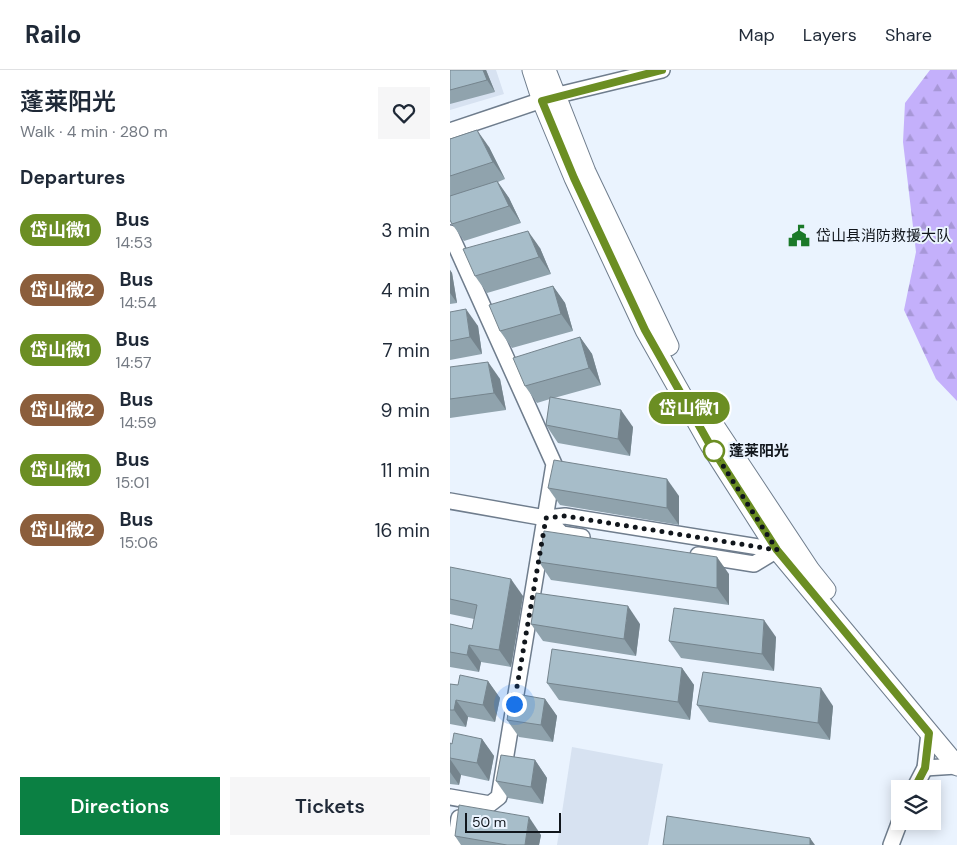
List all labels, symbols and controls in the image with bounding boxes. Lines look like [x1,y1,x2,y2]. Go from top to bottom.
text: Railo [25,19,81,50]
text: Map [739,23,775,47]
text: Layers [803,23,857,47]
text: Share [885,23,932,47]
text: 蓬莱阳光 [20,86,116,117]
button: heart [378,87,430,139]
text: Walk · 4 min · 280 m [20,121,168,142]
text: Departures [20,165,125,190]
text: Bus [116,207,150,232]
text: 岱山微1 [30,218,91,242]
text: 3 min [381,218,430,243]
public building icon: 岱山县消防救援大队 [786,223,812,249]
place label: 岱山县消防救援大队 [816,226,951,246]
text: 14:53 [116,232,153,253]
text: Bus [119,267,153,292]
text: 岱山微2 [30,278,94,302]
text: 4 min [381,278,430,303]
text: 14:54 [119,292,157,313]
text: Bus [116,327,150,352]
text: 岱山微1 [30,338,91,362]
text: 7 min [382,338,430,363]
text: 14:57 [116,352,152,373]
text: Bus [119,387,153,412]
line badge: 岱山微1 [654,392,724,424]
text: 岱山微1 [659,396,719,420]
text: 岱山微2 [30,398,94,422]
text: 9 min [381,398,430,423]
text: 14:59 [119,412,157,433]
marker: 蓬莱阳光 [703,440,725,462]
place label: 蓬莱阳光 [729,441,789,461]
text: Bus [116,447,150,472]
text: 岱山微1 [30,458,91,482]
text: 11 min [381,458,430,483]
text: 15:01 [116,472,149,493]
text: Bus [119,507,153,532]
text: 岱山微2 [30,518,94,542]
text: 16 min [375,518,430,543]
text: 15:06 [119,532,158,553]
your location [502,692,527,717]
button: Directions [20,777,220,835]
button: Tickets [230,777,430,835]
map controls [891,780,941,830]
button: layers [891,780,941,830]
scale bar [465,810,561,833]
text: 50 m [472,813,506,831]

